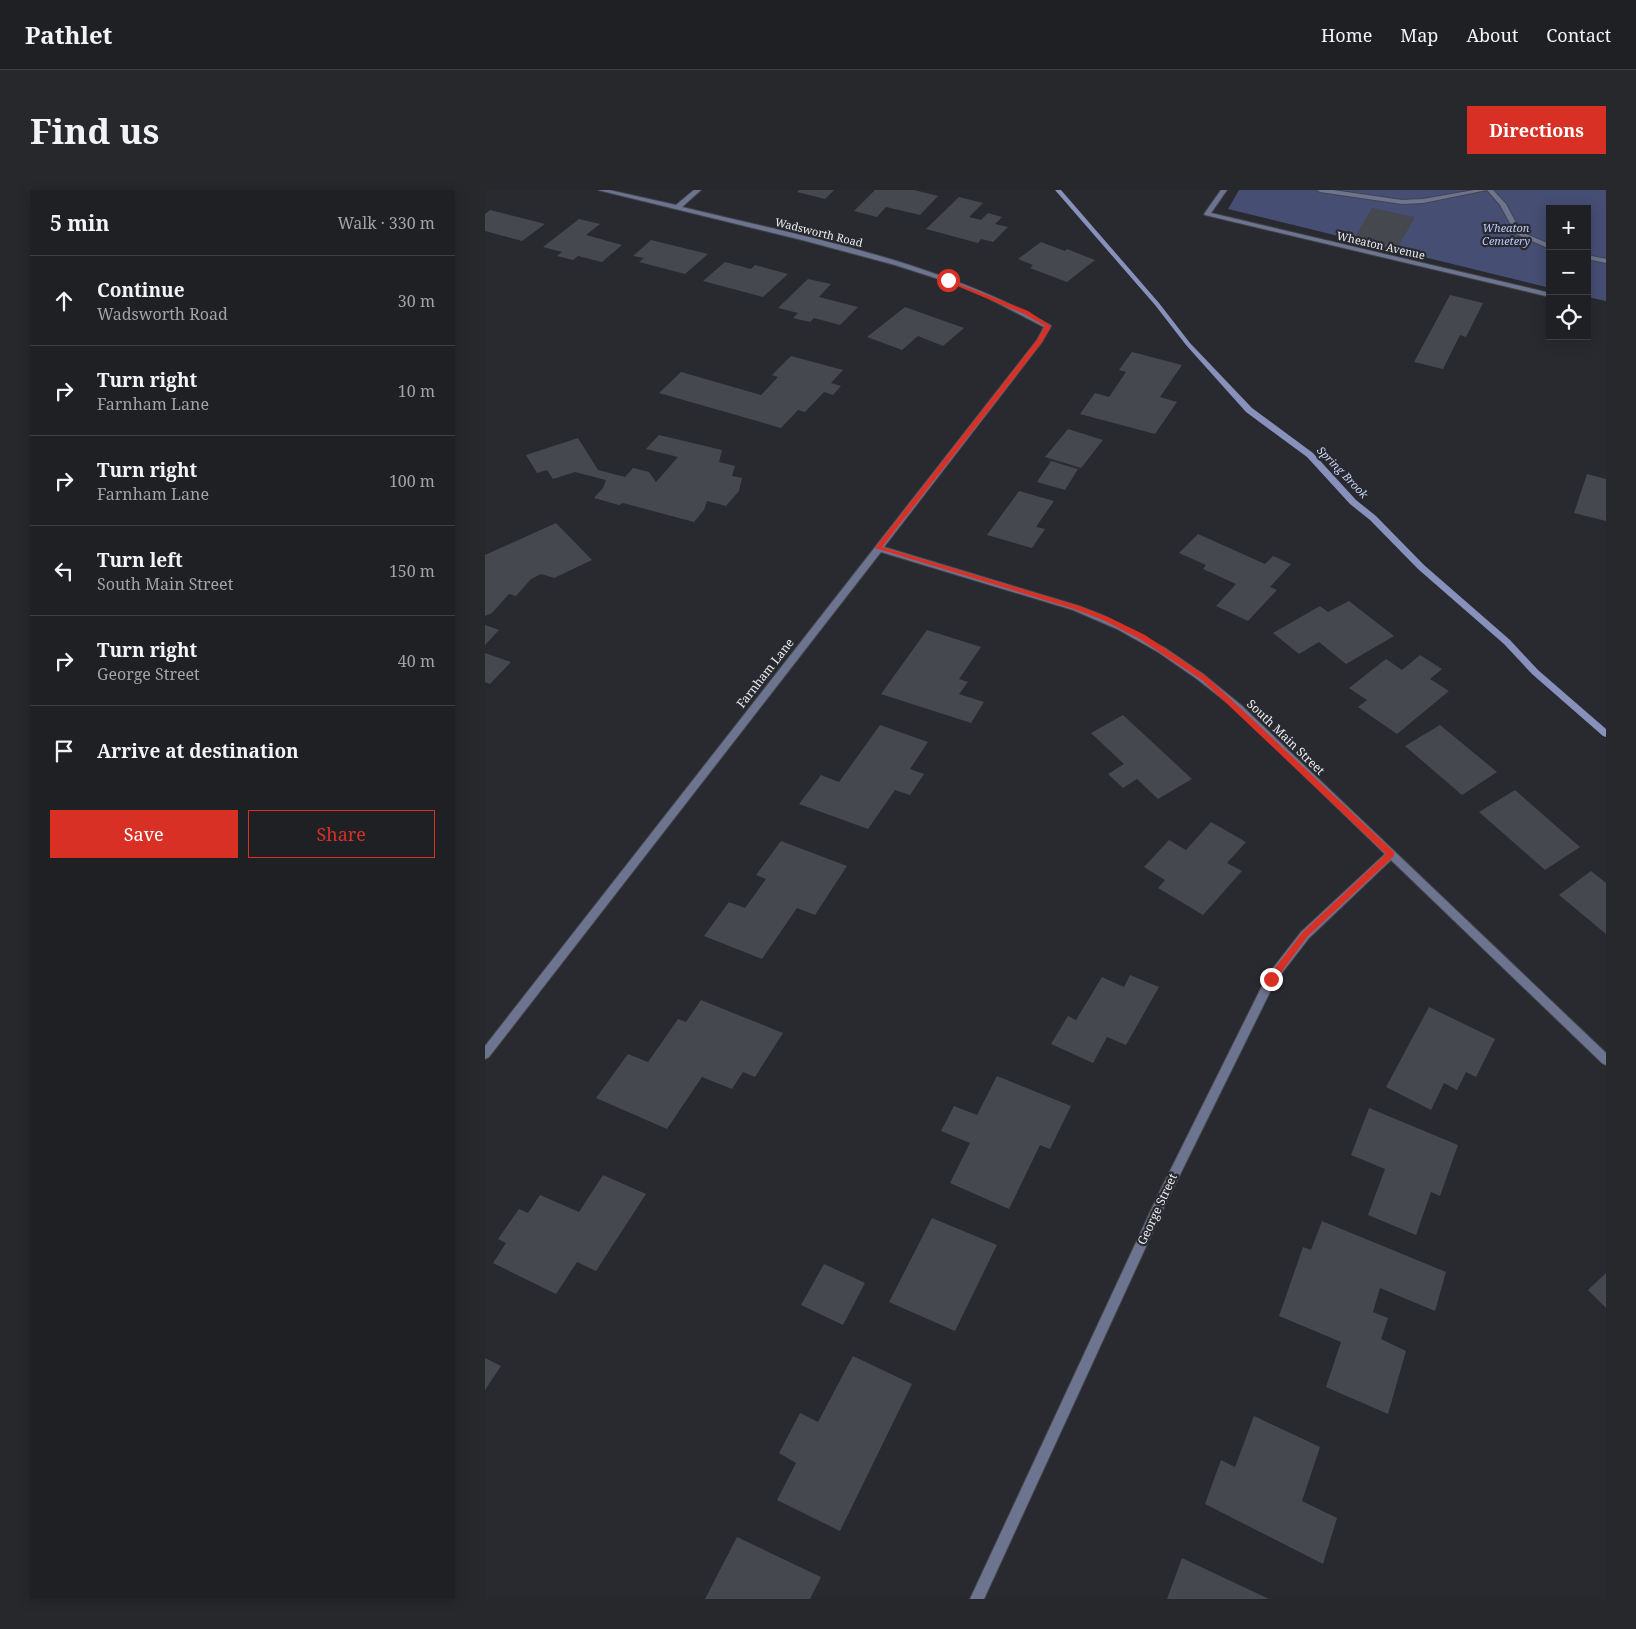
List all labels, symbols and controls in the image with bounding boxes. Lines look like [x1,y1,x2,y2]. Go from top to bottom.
text: Pathlet [25,18,112,51]
text: Home [1321,23,1372,47]
text: Map [1400,23,1438,47]
text: About [1466,23,1518,47]
text: Contact [1546,23,1611,47]
button: Directions [1467,106,1606,154]
text: Find us [30,107,159,154]
map controls [1546,205,1591,340]
button: + [1546,205,1591,250]
text: 5 min [50,209,109,237]
text: Walk · 330 m [338,212,435,234]
street label: Wadsworth Road [774,214,865,250]
park label: Wheaton Cemetery [1482,220,1530,248]
street label: Wheaton Avenue [1335,228,1427,262]
button: − [1546,250,1591,295]
route start [937,269,960,292]
text: Continue [97,277,185,303]
icon: ahead [50,287,78,315]
text: 30 m [398,290,435,312]
button: locate [1546,295,1591,340]
text: Wadsworth Road [97,303,228,325]
text: Turn right [97,367,197,393]
icon: right [50,377,78,405]
text: 10 m [398,380,435,402]
text: Farnham Lane [97,393,209,415]
water label: Spring Brook [1314,443,1372,502]
text: Turn right [97,457,197,483]
icon: right [50,467,78,495]
text: 100 m [389,470,435,492]
text: Farnham Lane [97,483,209,505]
text: Turn left [97,547,183,573]
icon: left [50,557,78,585]
text: 150 m [389,560,435,582]
text: South Main Street [97,573,233,595]
street label: Farnham Lane [732,635,798,711]
text: Turn right [97,637,197,663]
icon: right [50,647,78,675]
text: 40 m [398,650,435,672]
text: George Street [97,663,200,685]
street label: South Main Street [1243,695,1329,779]
icon: arrive [50,737,78,765]
text: Arrive at destination [97,738,299,764]
button: Save [50,810,238,858]
button: Share [248,810,435,858]
route end [1260,968,1283,991]
street label: George Street [1133,1171,1181,1247]

